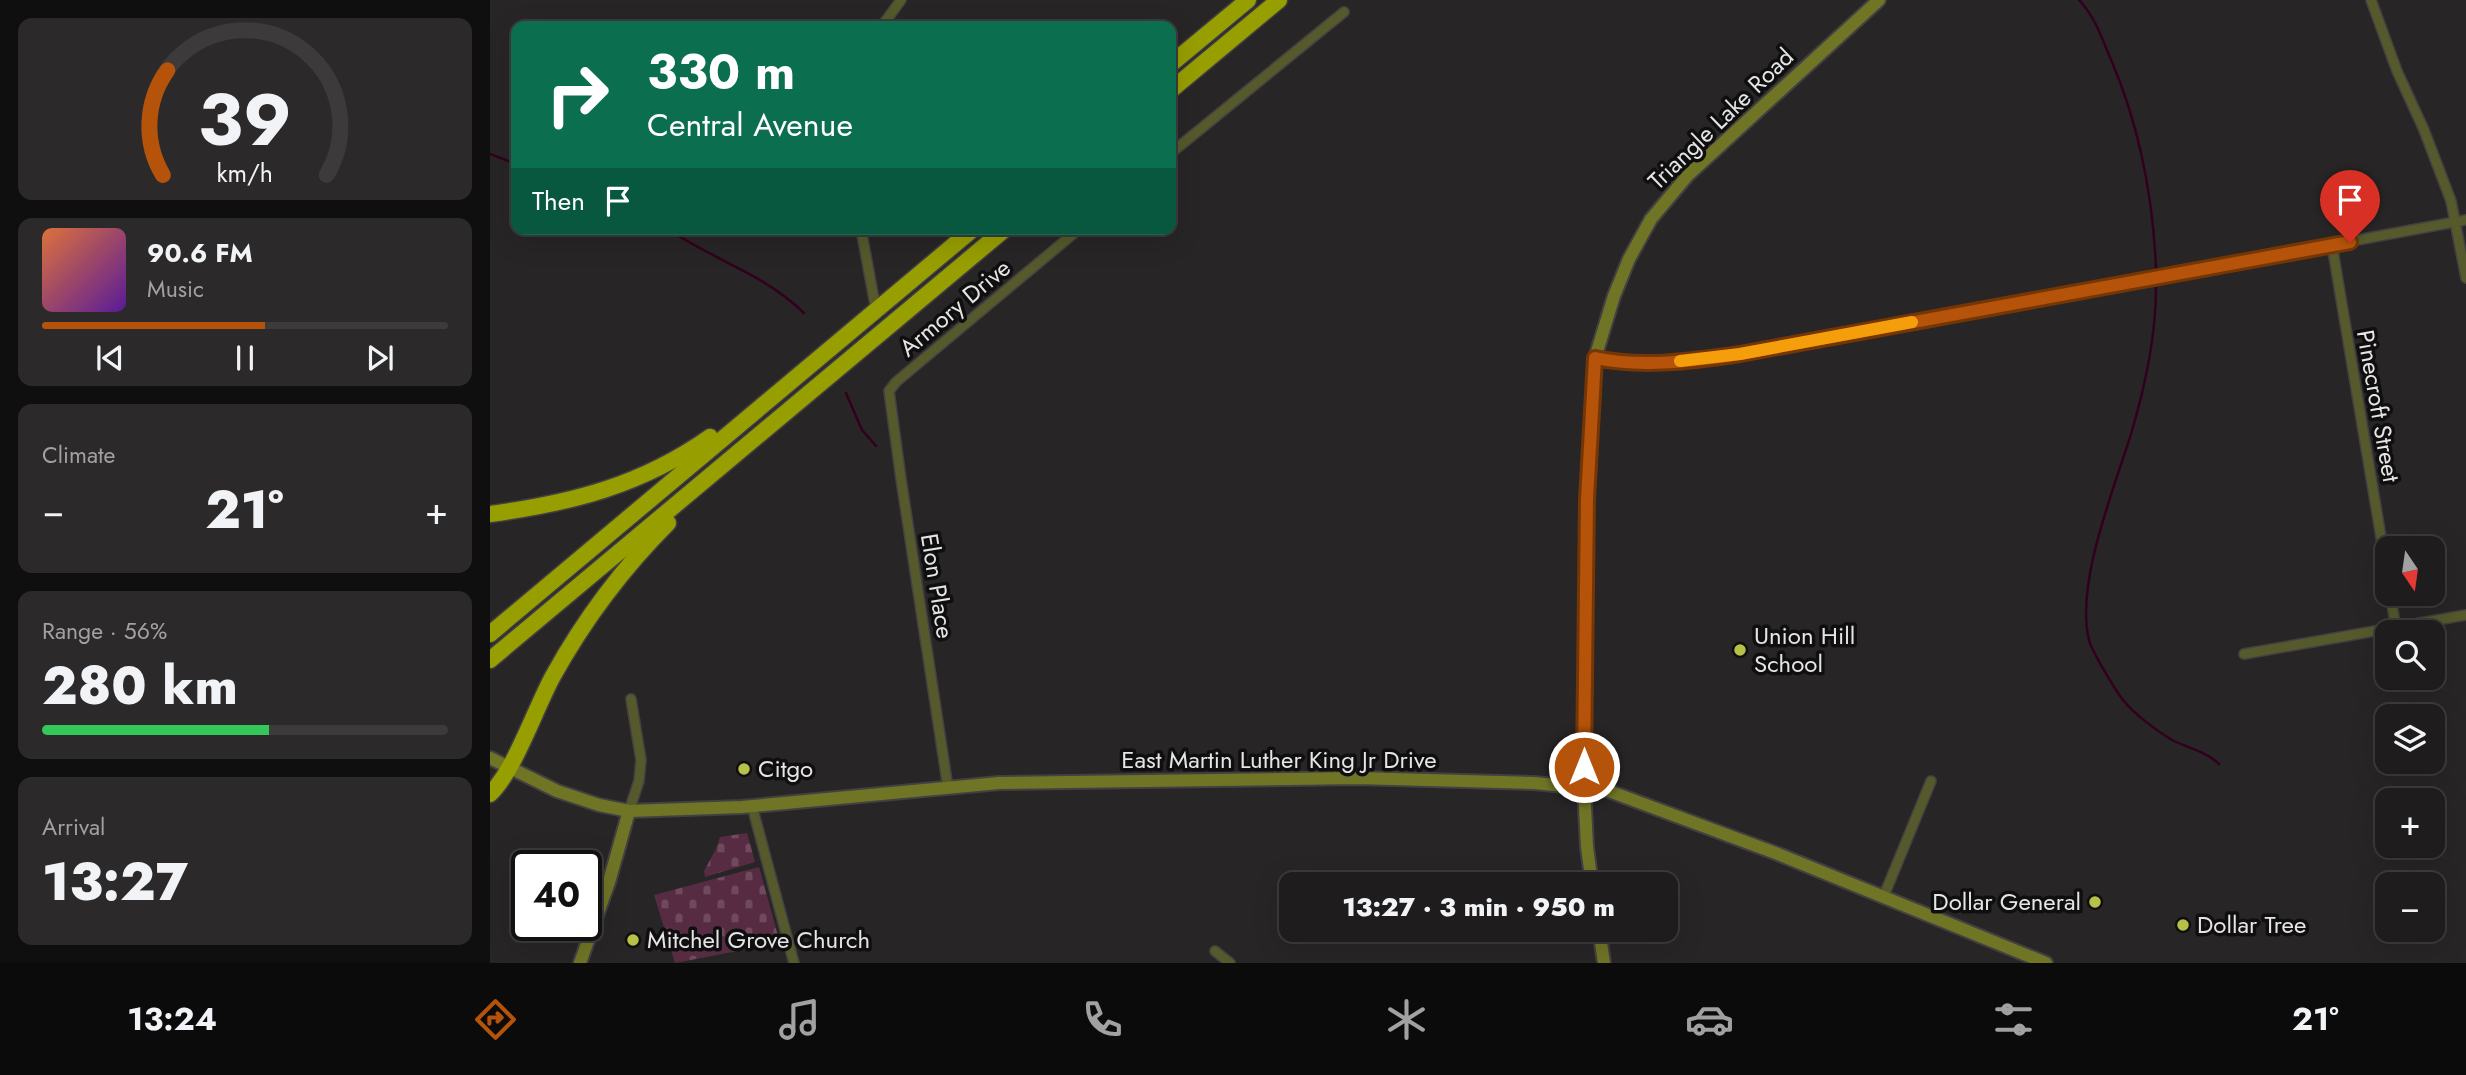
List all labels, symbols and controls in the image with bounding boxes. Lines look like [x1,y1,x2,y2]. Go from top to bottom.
text: 330 m [647,37,795,107]
street label: Triangle Lake Road [1640,40,1801,197]
icon: right [532,49,623,140]
text: 39 [198,67,292,172]
text: Central Avenue [647,102,853,148]
text: km/h [217,155,273,191]
pin [2320,170,2380,242]
icon: arrive [2331,181,2369,219]
text: Then [532,182,585,220]
icon: arrive [599,182,637,220]
text: 90.6 FM [147,234,253,272]
street label: Armory Drive [891,251,1018,365]
text: Music [147,272,204,306]
street label: Pinecroft Street [2348,327,2409,485]
icon: previous [91,339,129,377]
icon: pause [226,339,264,377]
icon: next [361,339,399,377]
text: Climate [42,438,115,472]
text: 21° [205,472,284,548]
text: − [42,483,64,538]
text: + [425,483,448,538]
street label: Elon Place [912,531,963,641]
north arrow [2375,536,2445,606]
map controls [2375,536,2445,942]
text: Range · 56% [42,614,167,648]
place label: Union Hill School [1754,618,1855,681]
button: search [2375,620,2445,690]
marker: Union Hill School [1732,642,1748,658]
text: 280 km [42,648,238,724]
button: layers [2375,704,2445,774]
position arrow [1547,730,1621,804]
street label: East Martin Luther King Jr Drive [1121,742,1437,777]
place label: Citgo [758,751,813,786]
marker: Citgo [736,761,752,777]
button: + [2375,788,2445,858]
text: Arrival [42,810,105,844]
text: 13:27 [42,844,188,920]
speed limit sign: 40 [511,850,602,941]
button: − [2375,872,2445,942]
place label: Dollar General [1932,884,2081,919]
text: 13:27 · 3 min · 950 m [1342,888,1615,926]
marker: Dollar General [2087,894,2103,910]
place label: Dollar Tree [2197,907,2306,942]
marker: Dollar Tree [2175,917,2191,933]
place label: Mitchel Grove Church [647,922,870,957]
marker: Mitchel Grove Church [625,932,641,948]
icon: directions [471,995,520,1044]
icon: music [775,995,824,1044]
icon: phone [1078,995,1127,1044]
icon: climate [1382,995,1431,1044]
icon: car [1685,995,1734,1044]
icon: filters [1989,995,2038,1044]
text: 13:24 [127,996,217,1042]
text: 21° [2292,996,2339,1042]

